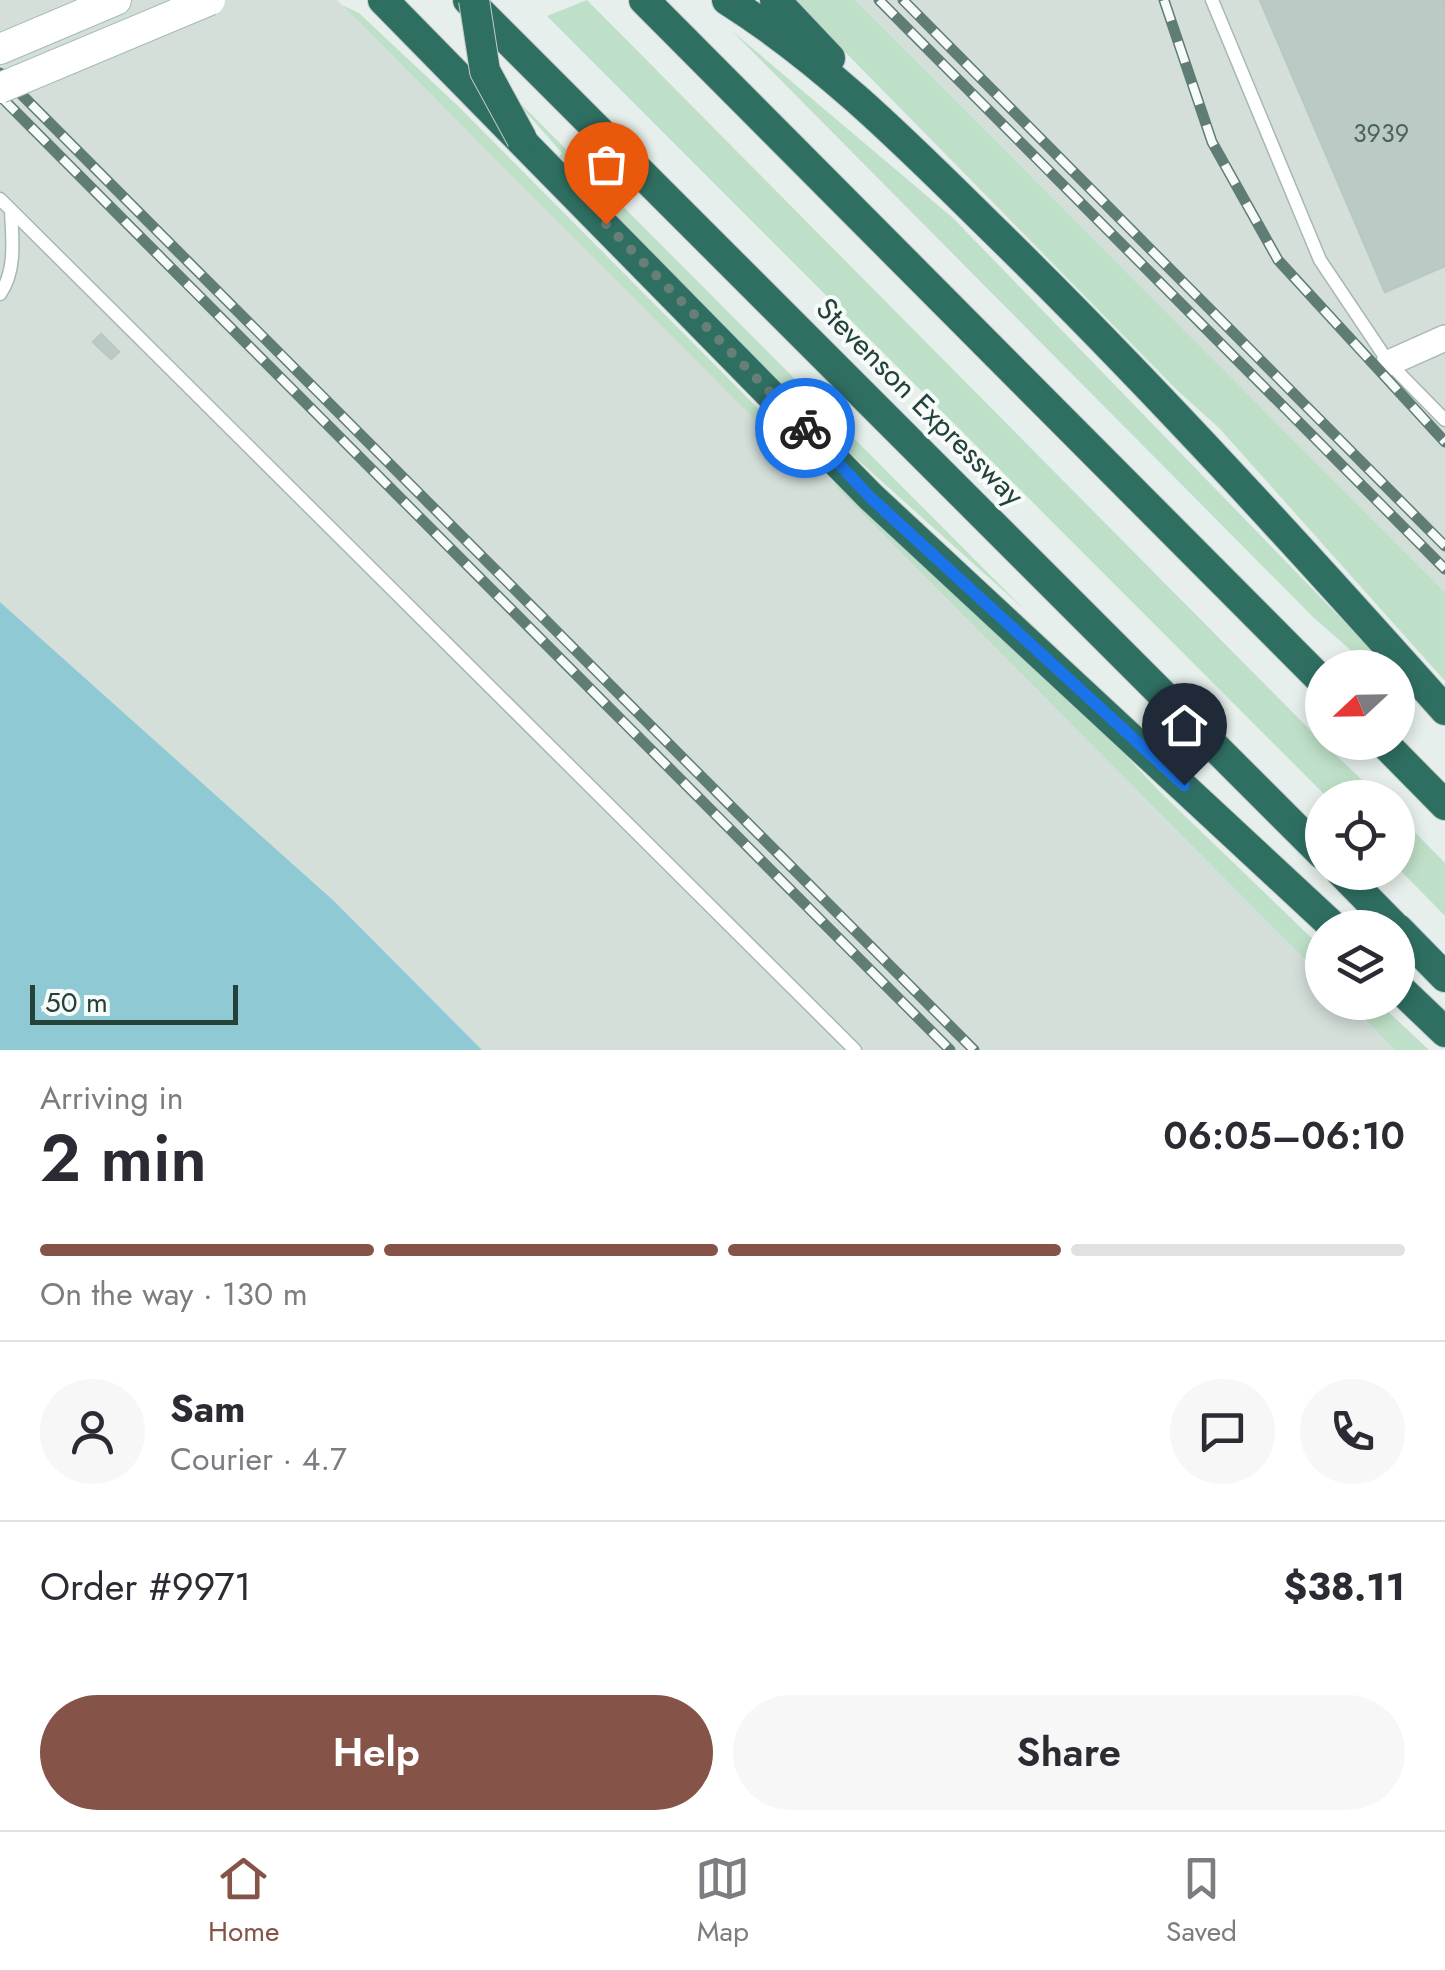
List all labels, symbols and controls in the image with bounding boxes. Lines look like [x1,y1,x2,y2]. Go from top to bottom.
house number: 3939 [1353,115,1409,151]
pin [564,122,649,225]
icon: bag [579,137,634,192]
street label: Stevenson Expressway [806,288,1035,516]
courier [755,378,855,478]
icon: bike [778,401,833,456]
north arrow [1305,650,1415,760]
map controls [1305,650,1415,1020]
pin [1142,683,1227,786]
icon: home [1157,698,1212,753]
button: locate [1305,780,1415,890]
button: layers [1305,910,1415,1020]
scale bar [30,980,238,1024]
text: 50 m [45,982,108,1023]
text: Arriving in [40,1075,184,1121]
text: 06:05–06:10 [1163,1108,1405,1163]
text: 2 min [40,1111,207,1205]
text: On the way · 130 m [40,1271,308,1317]
button: person [40,1379,145,1484]
button: chat [1170,1379,1275,1484]
button: phone [1300,1379,1405,1484]
text: Sam [170,1381,245,1436]
text: Courier · 4.7 [170,1436,347,1482]
text: Order #9971 [40,1559,251,1614]
text: $38.11 [1284,1559,1405,1614]
button: Help [40,1695,713,1810]
button: Share [733,1695,1405,1810]
tab: Home [208,1851,279,1952]
tab: Map [695,1851,750,1952]
tab: Saved [1166,1851,1237,1952]

